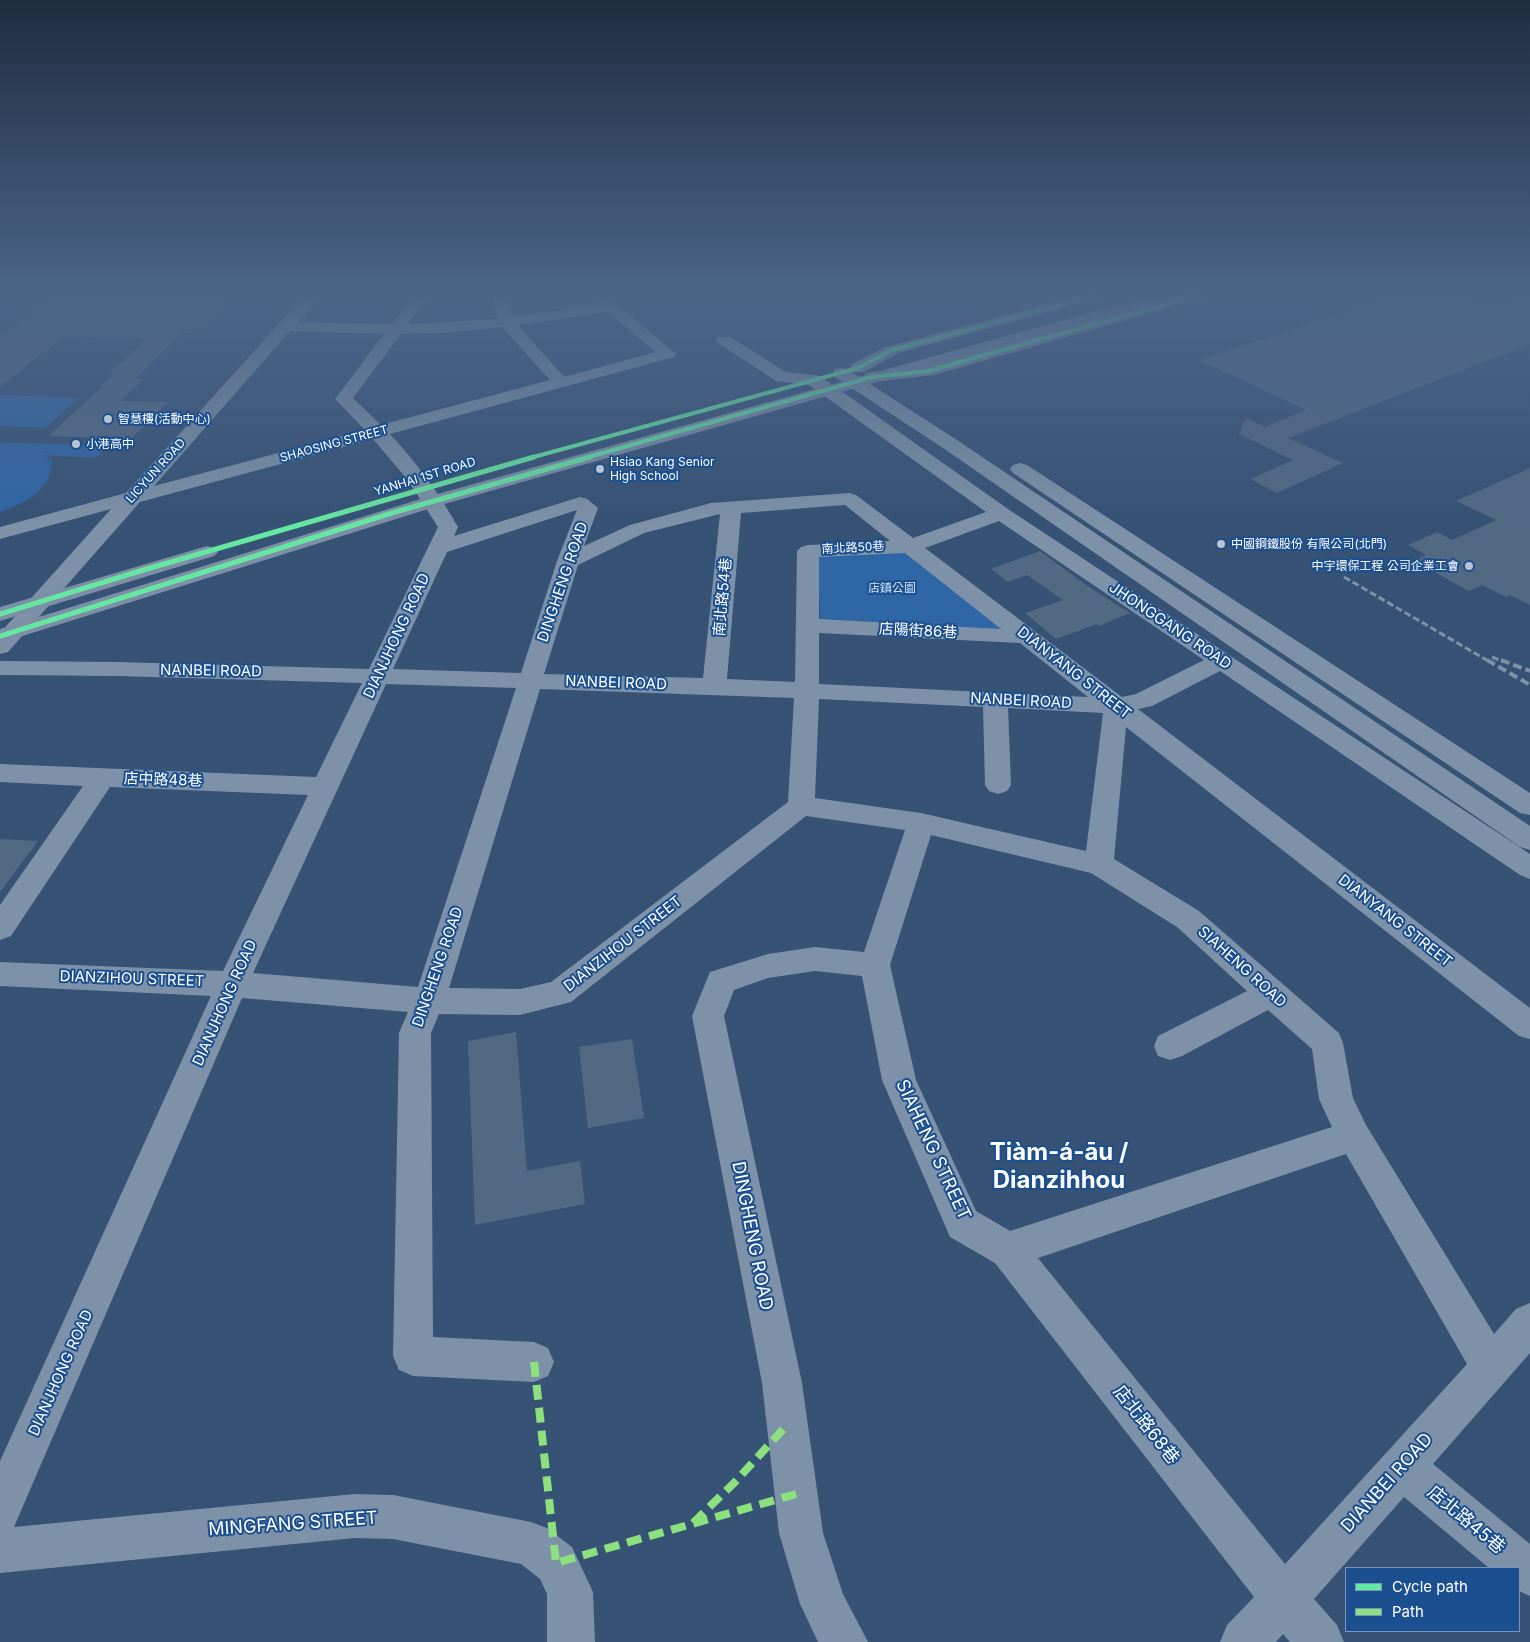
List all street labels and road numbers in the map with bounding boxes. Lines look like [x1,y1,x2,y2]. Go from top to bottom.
street label: SHAOSING STREET [278,423,390,465]
street label: LICYUN ROAD [123,436,189,506]
street label: YANHAI 1ST ROAD [372,455,478,499]
street label: DINGHENG ROAD [534,519,592,645]
street label: 南北路50巷 [821,539,885,557]
street label: 南北路54巷 [711,557,735,637]
street label: DIANJHONG ROAD [360,570,434,702]
street label: JHONGGANG ROAD [1106,578,1234,674]
street label: 店陽街86巷 [878,620,958,642]
street label: DIANYANG STREET [1014,623,1134,723]
street label: NANBEI ROAD [160,661,262,681]
street label: NANBEI ROAD [565,672,667,694]
street label: NANBEI ROAD [970,689,1072,713]
street label: 店中路48巷 [123,770,203,790]
street label: DIANYANG STREET [1335,871,1455,971]
street label: DIANZIHOU STREET [560,892,686,996]
street label: DINGHENG ROAD [409,904,467,1030]
street label: SIAHENG ROAD [1194,923,1290,1011]
street label: DIANJHONG ROAD [189,937,261,1069]
street label: DIANZIHOU STREET [59,967,205,991]
street label: SIAHENG STREET [891,1076,975,1224]
street label: DINGHENG ROAD [727,1160,777,1312]
street label: DIANJHONG ROAD [25,1307,97,1439]
street label: 店北路68巷 [1108,1381,1184,1469]
street label: DIANBEI ROAD [1337,1429,1437,1537]
street label: 店北路45巷 [1423,1481,1509,1559]
street label: MINGFANG STREET [208,1507,378,1541]

